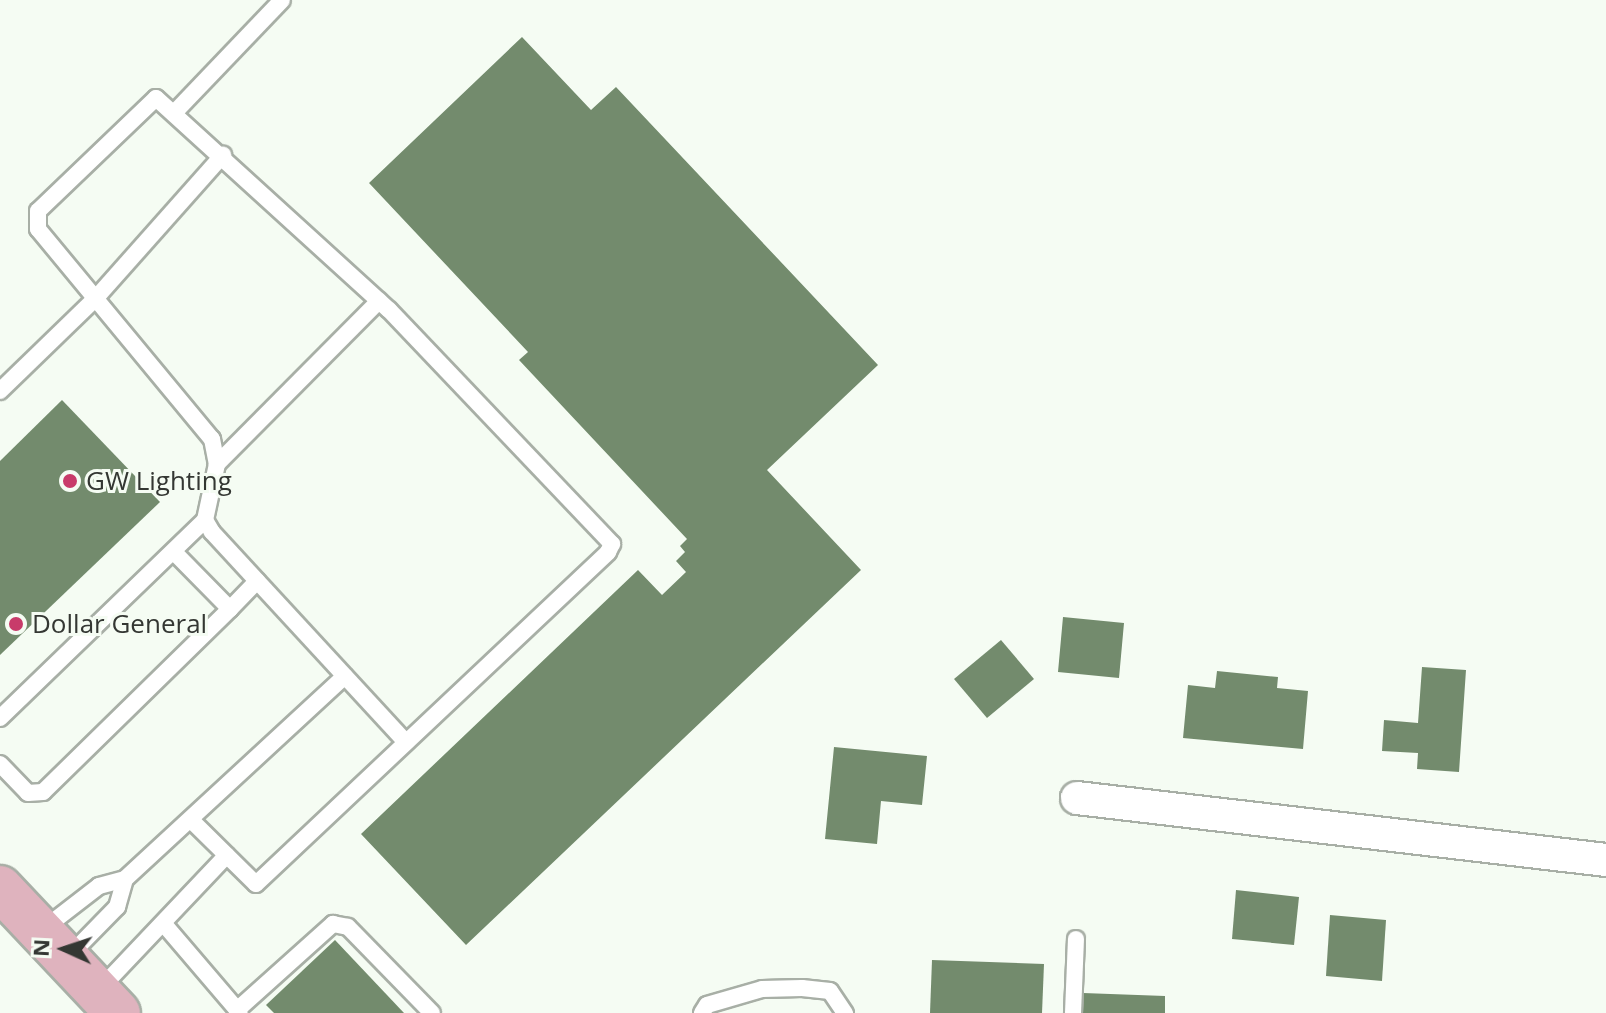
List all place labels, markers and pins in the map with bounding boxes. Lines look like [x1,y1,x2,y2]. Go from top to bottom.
place label: GW Lighting [86,465,232,497]
marker: GW Lighting [61,472,79,490]
place label: Dollar General [32,608,207,640]
marker: Dollar General [7,615,25,633]

